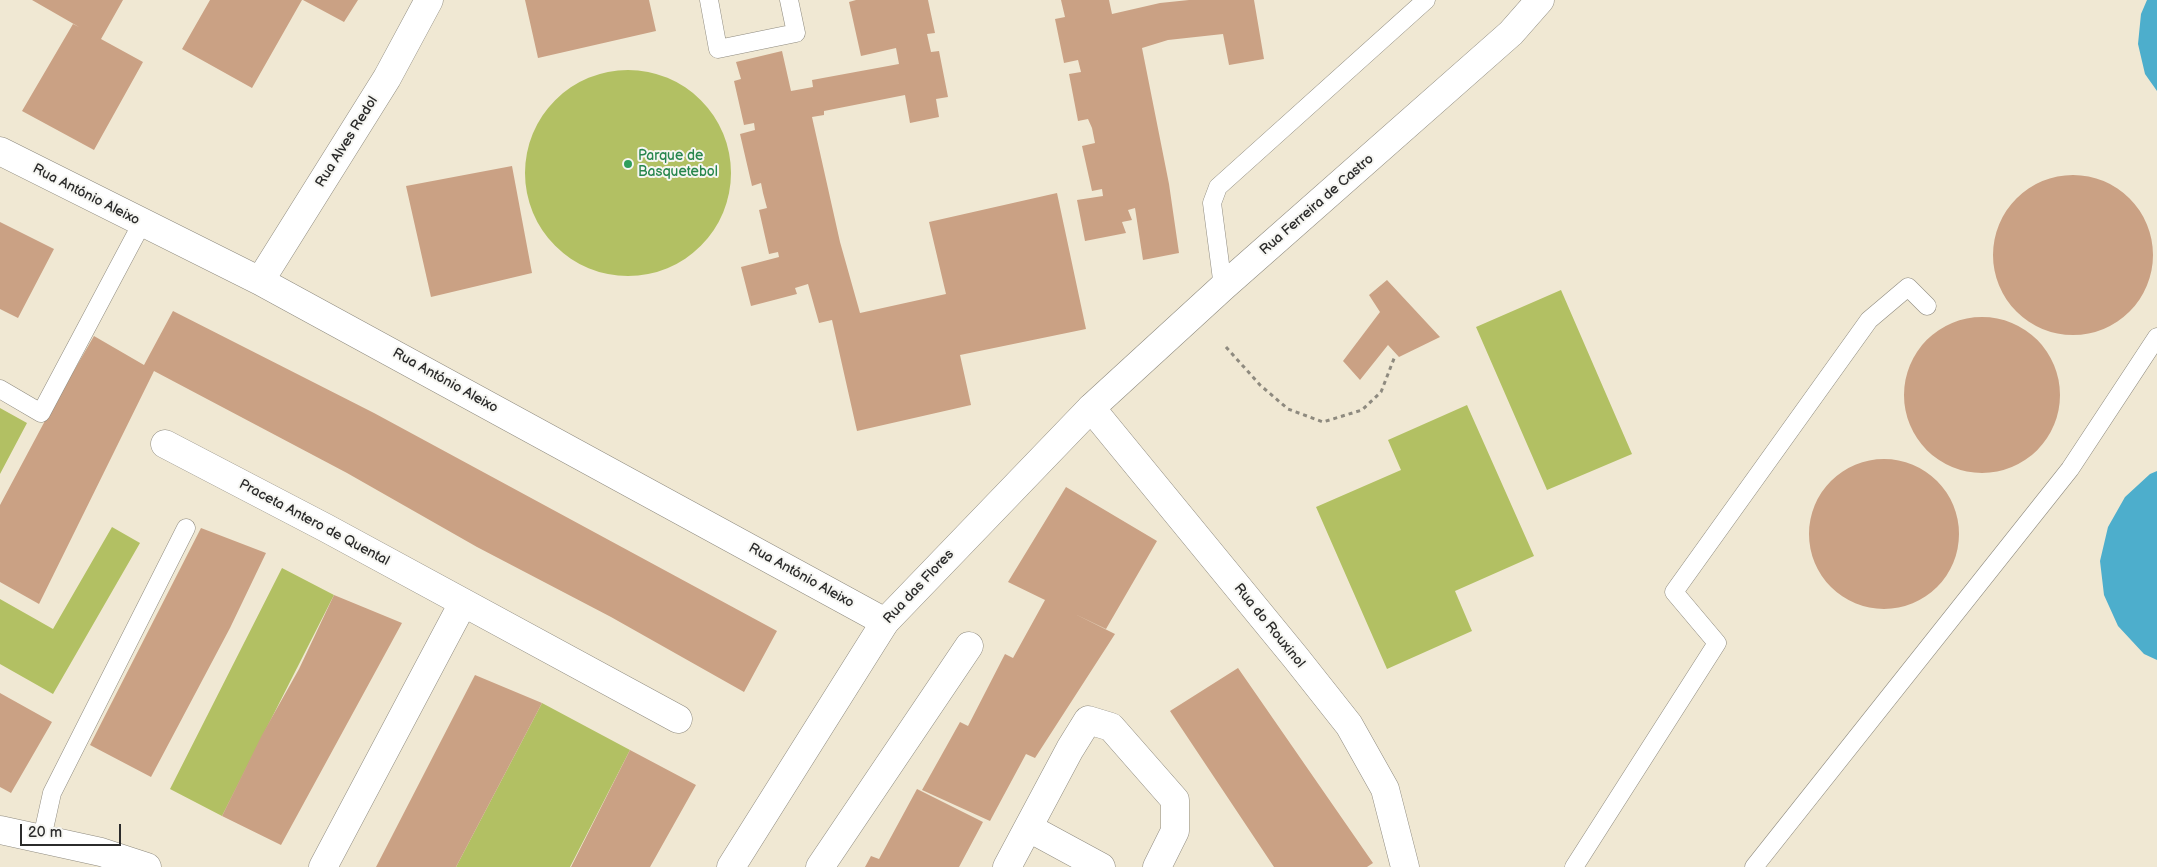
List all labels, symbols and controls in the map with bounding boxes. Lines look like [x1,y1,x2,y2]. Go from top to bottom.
street label: Rua Alves Redol [312,93,382,191]
place label: Parque de Basquetebol [638,148,718,180]
street label: Rua Ferreira de Castro [1257,151,1377,259]
marker: Parque de Basquetebol [622,158,634,170]
street label: Rua António Aleixo [30,161,142,229]
street label: Rua António Aleixo [389,345,501,417]
street label: Praceta Antero de Quental [236,476,392,570]
street label: Rua António Aleixo [745,540,857,612]
street label: Rua das Flores [880,546,958,628]
street label: Rua do Rouxinol [1230,580,1308,672]
scale bar [22,814,124,846]
text: 20 m [28,823,62,842]

